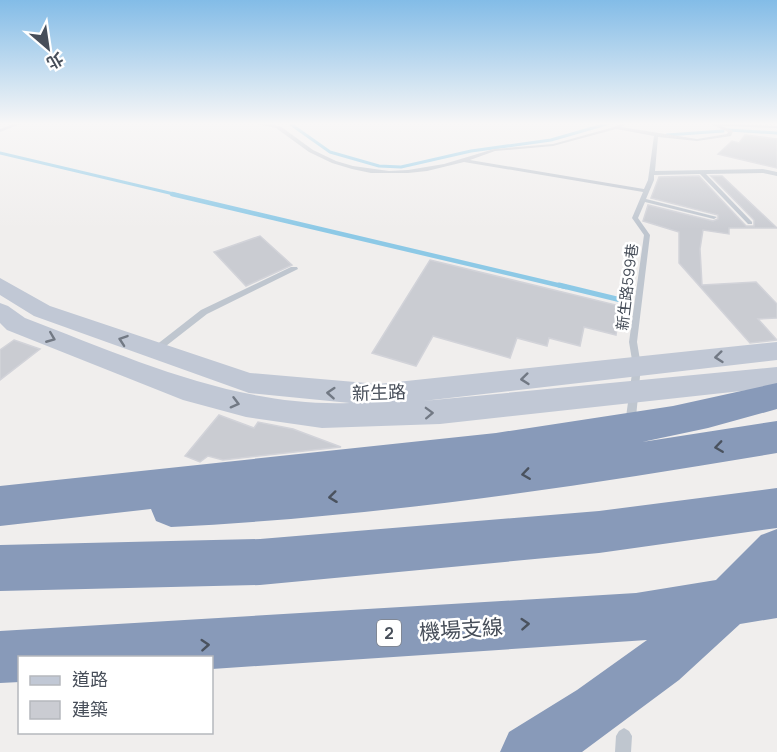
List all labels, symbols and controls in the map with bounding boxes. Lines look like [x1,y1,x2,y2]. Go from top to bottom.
north arrow [18,18,78,78]
text: 北 [43,48,68,75]
street label: 新生路599巷 [611,242,643,332]
one-way arrow [45,331,56,343]
one-way arrow [118,334,129,347]
one-way arrow [714,351,723,363]
one-way arrow [520,372,530,385]
street label: 新生路 [352,379,406,405]
one-way arrow [326,386,335,399]
one-way arrow [229,396,240,408]
one-way arrow [424,406,433,419]
one-way arrow [715,440,724,452]
one-way arrow [522,468,531,480]
one-way arrow [328,490,337,503]
street label: 機場支線 [418,612,504,646]
one-way arrow [521,618,530,631]
road number: 2 [377,620,401,646]
one-way arrow [201,639,210,652]
legend [18,656,213,734]
text: 道路 [72,667,108,691]
text: 建築 [72,697,108,721]

